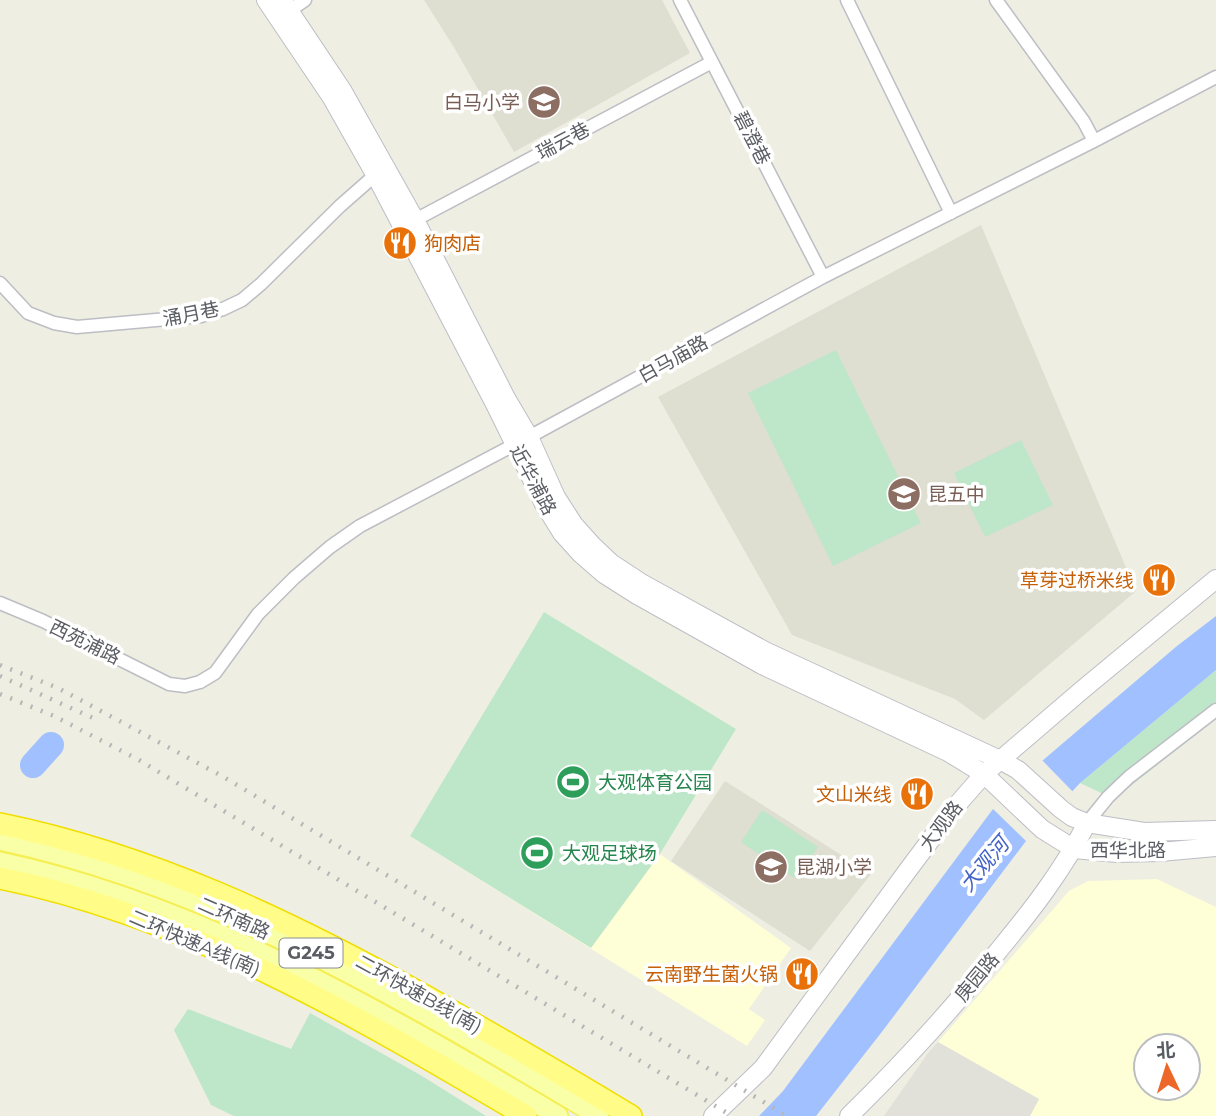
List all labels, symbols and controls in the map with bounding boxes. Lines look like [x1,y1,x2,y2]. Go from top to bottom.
school or university icon: 白马小学 [525,83,563,121]
place label: 白马小学 [444,91,520,114]
street label: 碧澄巷 [729,107,775,169]
street label: 瑞云巷 [532,117,594,165]
restaurant icon: 狗肉店 [381,224,419,262]
place label: 狗肉店 [424,232,481,255]
street label: 涌月巷 [161,297,221,331]
street label: 白马庙路 [634,331,712,387]
street label: 近华浦路 [505,441,561,519]
school or university icon: 昆五中 [885,475,923,513]
place label: 昆五中 [928,483,985,506]
restaurant icon: 草芽过桥米线 [1140,561,1178,599]
place label: 草芽过桥米线 [1020,569,1134,592]
street label: 西苑浦路 [46,615,124,669]
sports icon: 大观体育公园 [554,763,592,801]
place label: 大观体育公园 [598,771,712,794]
restaurant icon: 文山米线 [898,775,936,813]
place label: 文山米线 [816,783,892,806]
street label: 大观路 [915,796,967,856]
water label: 大观河 [954,829,1016,896]
sports icon: 大观足球场 [518,834,556,872]
street label: 西华北路 [1090,839,1166,862]
place label: 大观足球场 [562,842,657,865]
school or university icon: 昆湖小学 [752,848,790,886]
place label: 昆湖小学 [796,856,872,879]
street label: 二环南路 [195,892,273,944]
street label: 二环快速A线(南) [126,905,264,981]
road number: G245 [280,938,342,968]
street label: 庚园路 [950,948,1004,1006]
street label: 二环快速B线(南) [352,950,486,1038]
restaurant icon: 云南野生菌火锅 [783,955,821,993]
place label: 云南野生菌火锅 [645,963,778,986]
north arrow [1132,1032,1202,1102]
text: 北 [1156,1038,1176,1063]

